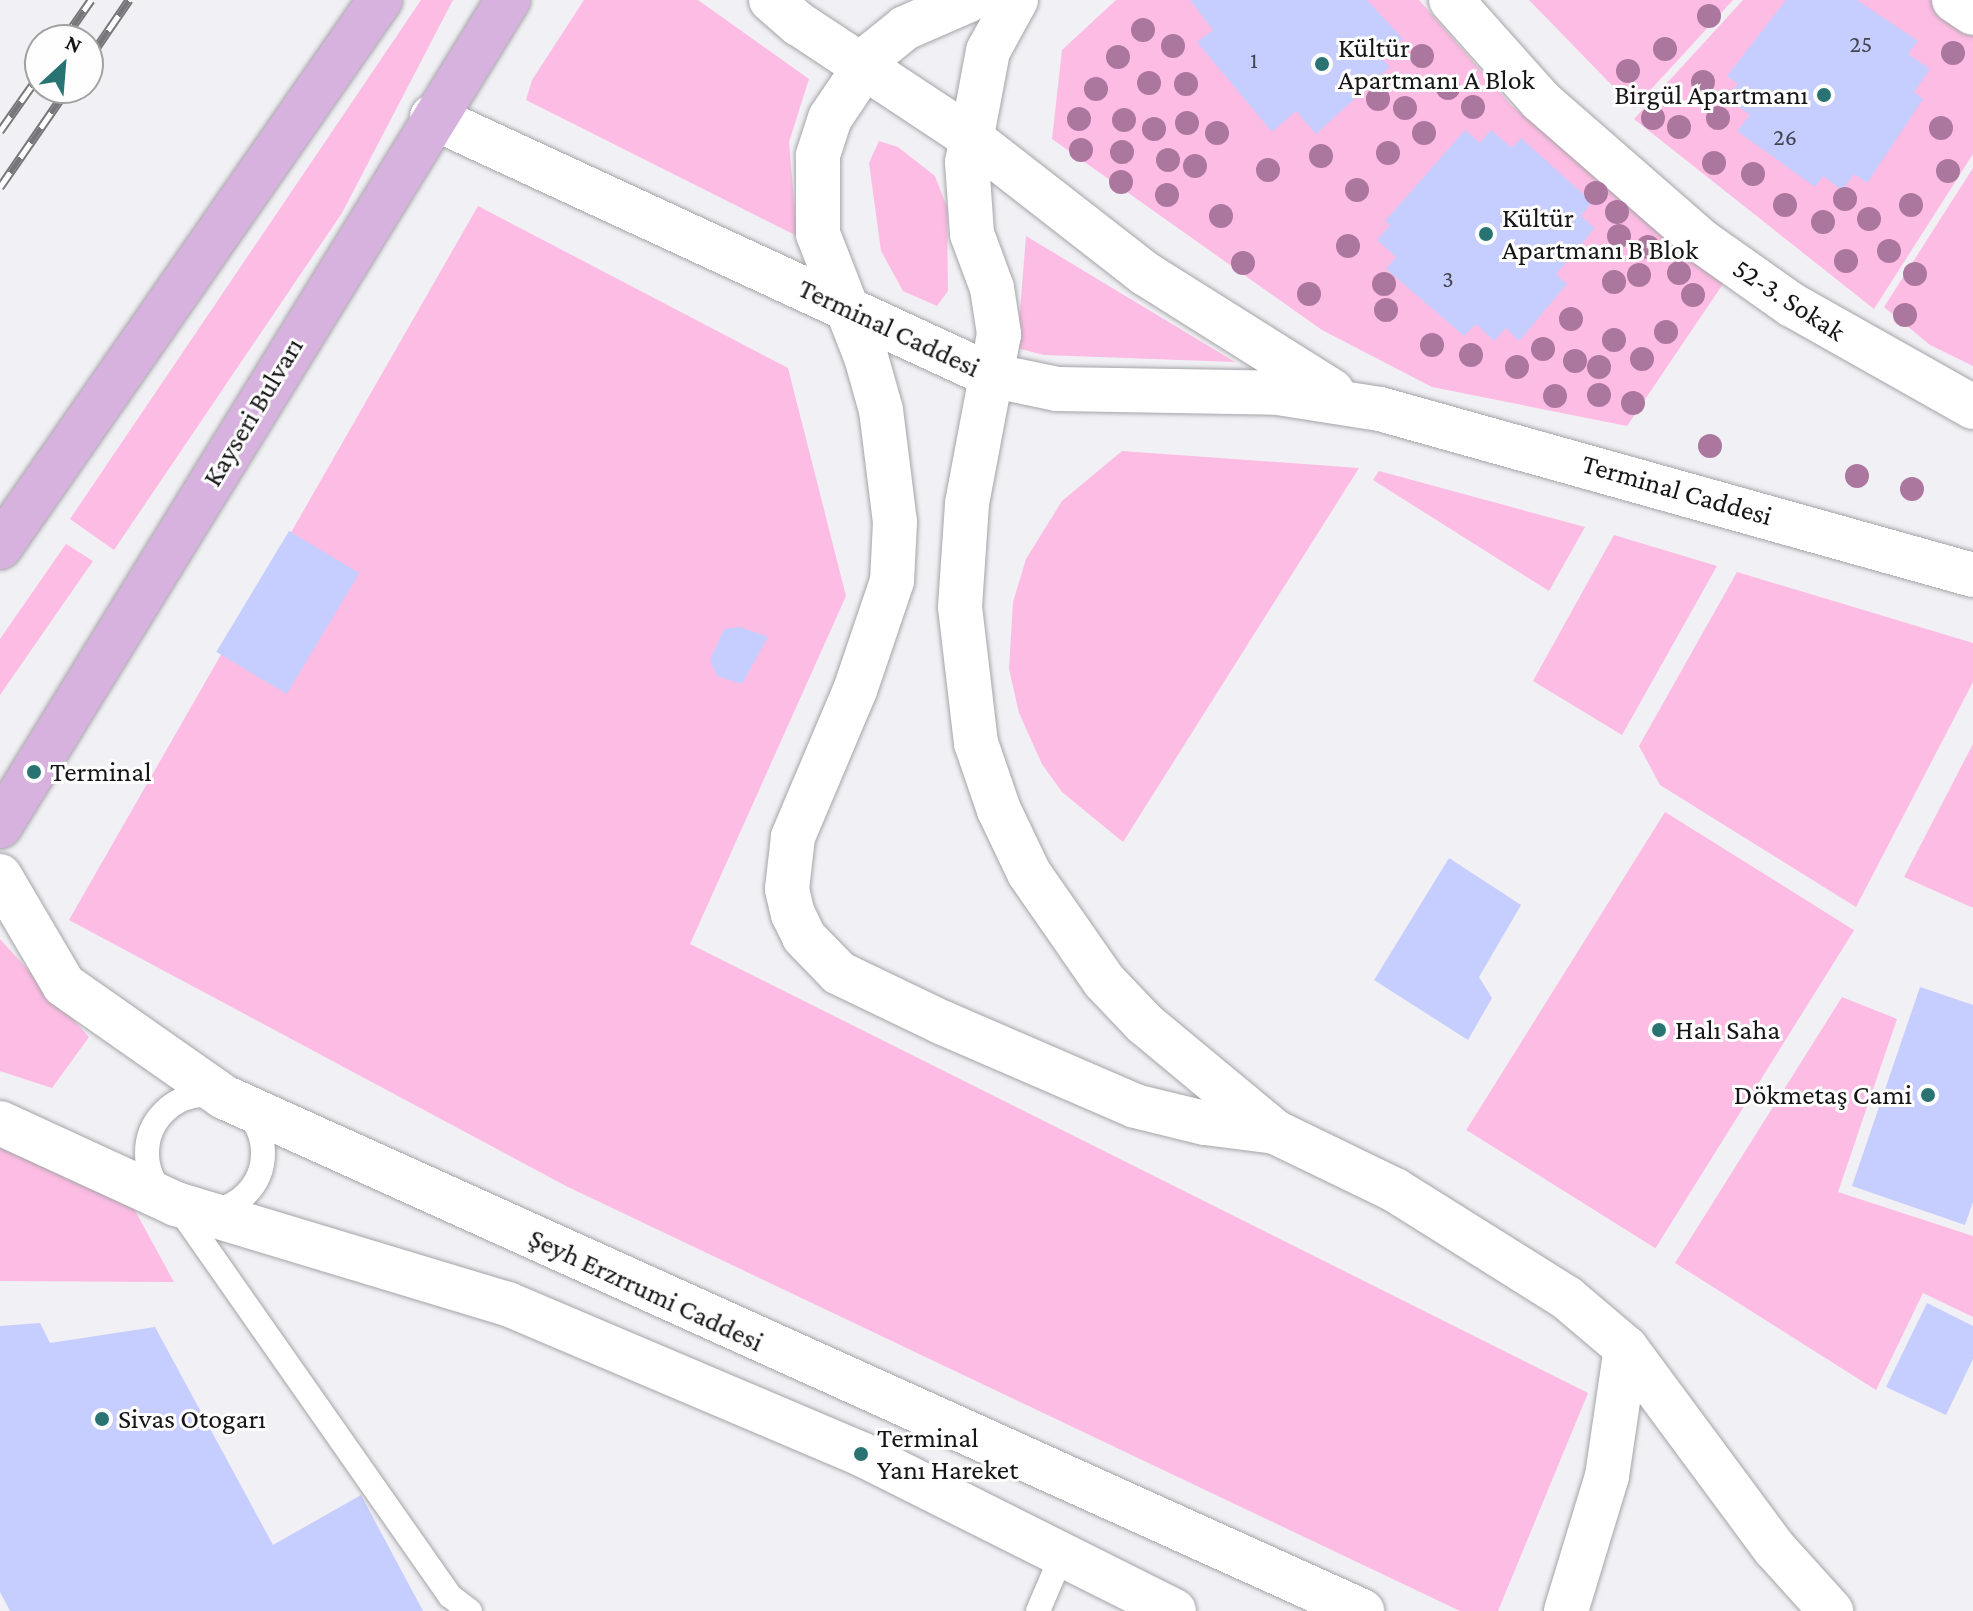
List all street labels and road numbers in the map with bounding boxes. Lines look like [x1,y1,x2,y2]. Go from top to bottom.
street label: 52-3. Sokak [1727,251,1851,349]
street label: Terminal Caddesi [793,271,985,385]
street label: Kayseri Bulvarı [195,331,311,493]
street label: Terminal Caddesi [1578,447,1776,533]
street label: Şeyh Erzrrumi Caddesi [523,1221,769,1359]

